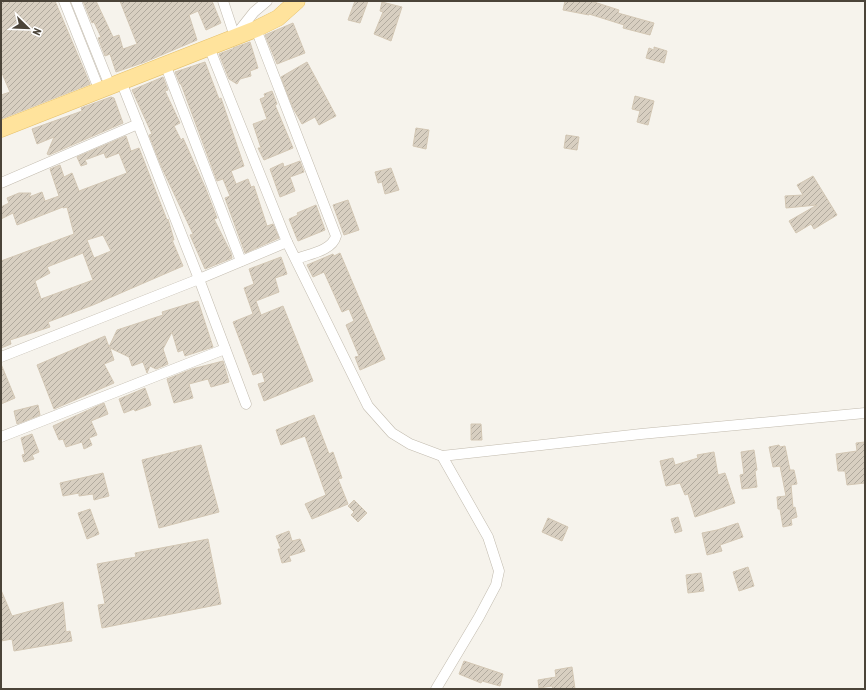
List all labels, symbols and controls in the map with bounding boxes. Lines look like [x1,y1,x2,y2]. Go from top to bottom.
north arrow [8,8,48,48]
text: N [30,27,44,37]

